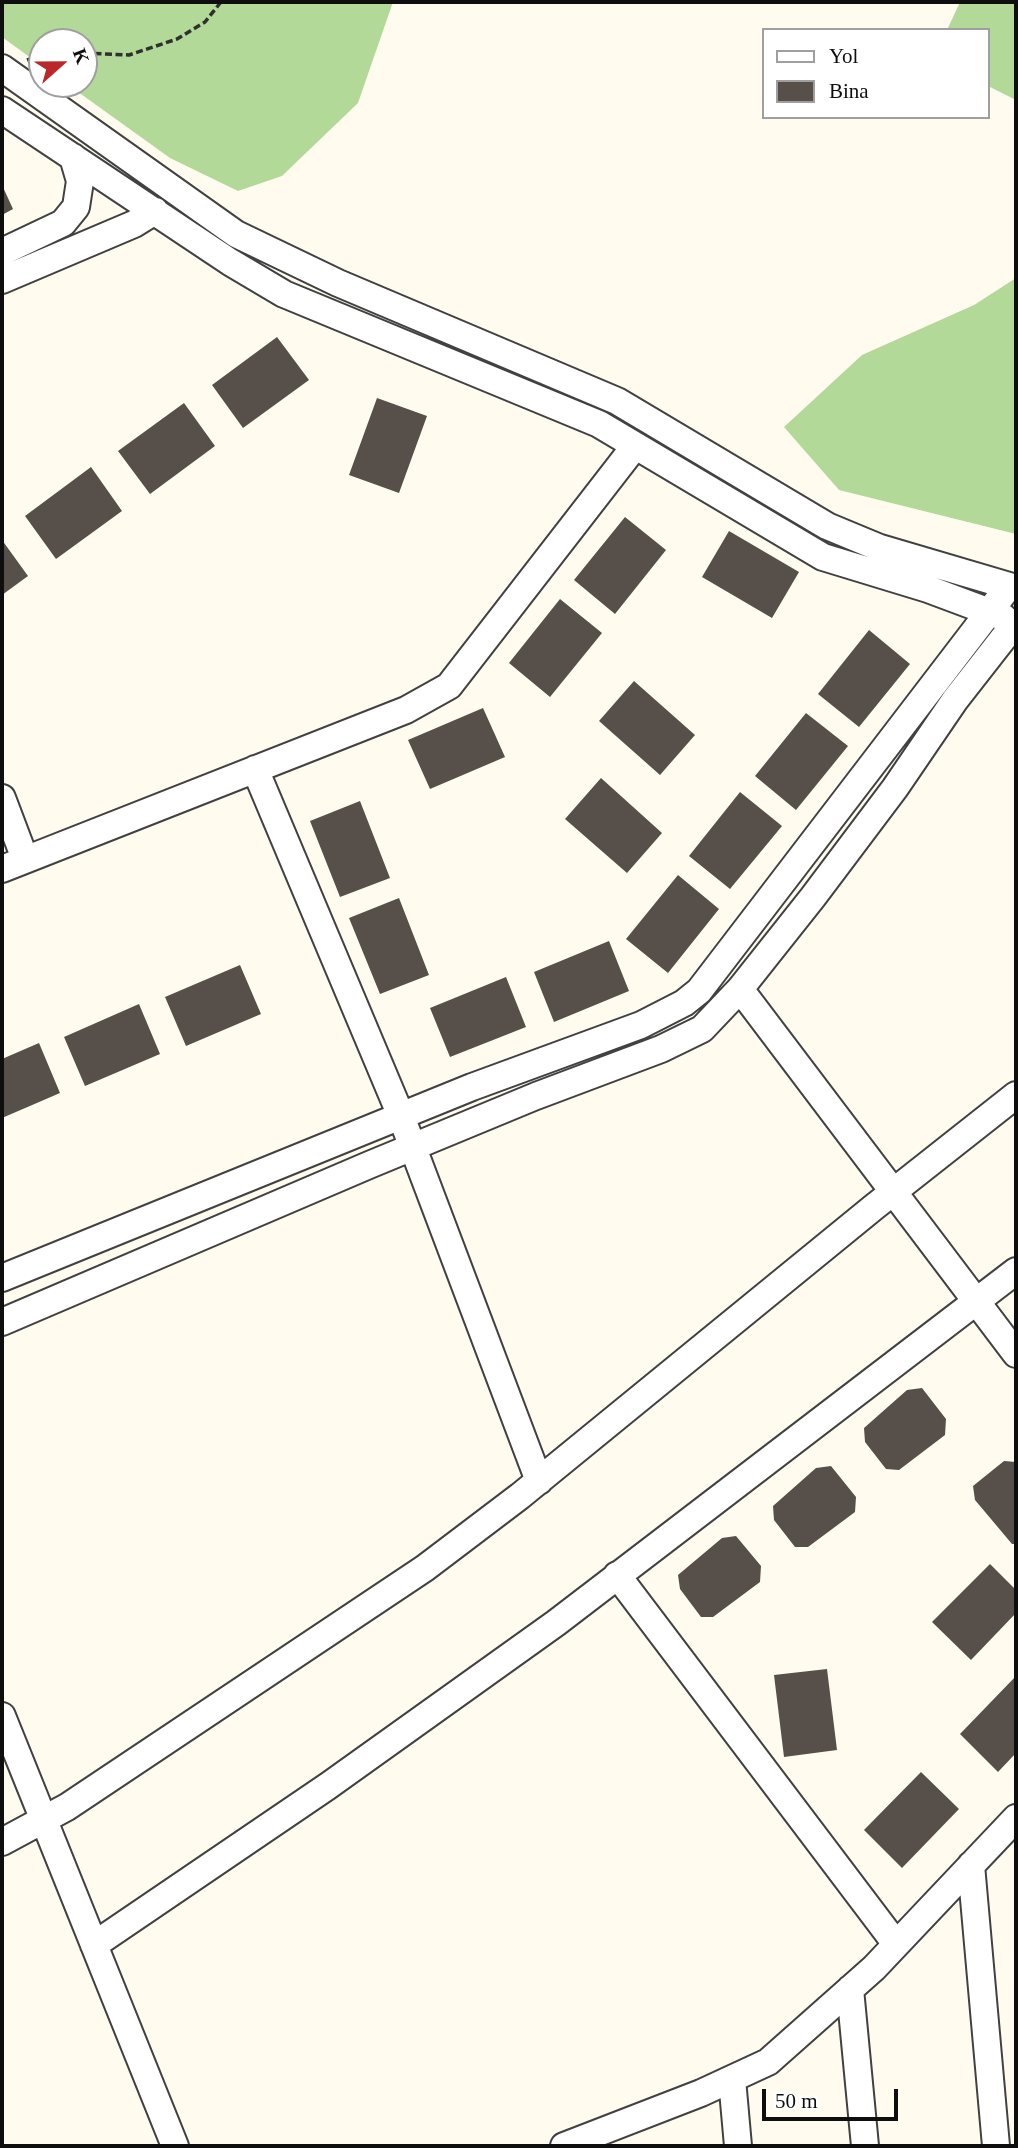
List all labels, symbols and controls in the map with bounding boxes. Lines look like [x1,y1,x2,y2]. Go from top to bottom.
north arrow [28,28,98,98]
legend [762,28,990,119]
text: Yol [829,44,858,68]
text: K [69,45,94,67]
text: Bina [829,79,869,103]
scale bar [766,2074,902,2118]
text: 50 m [775,2089,818,2113]

